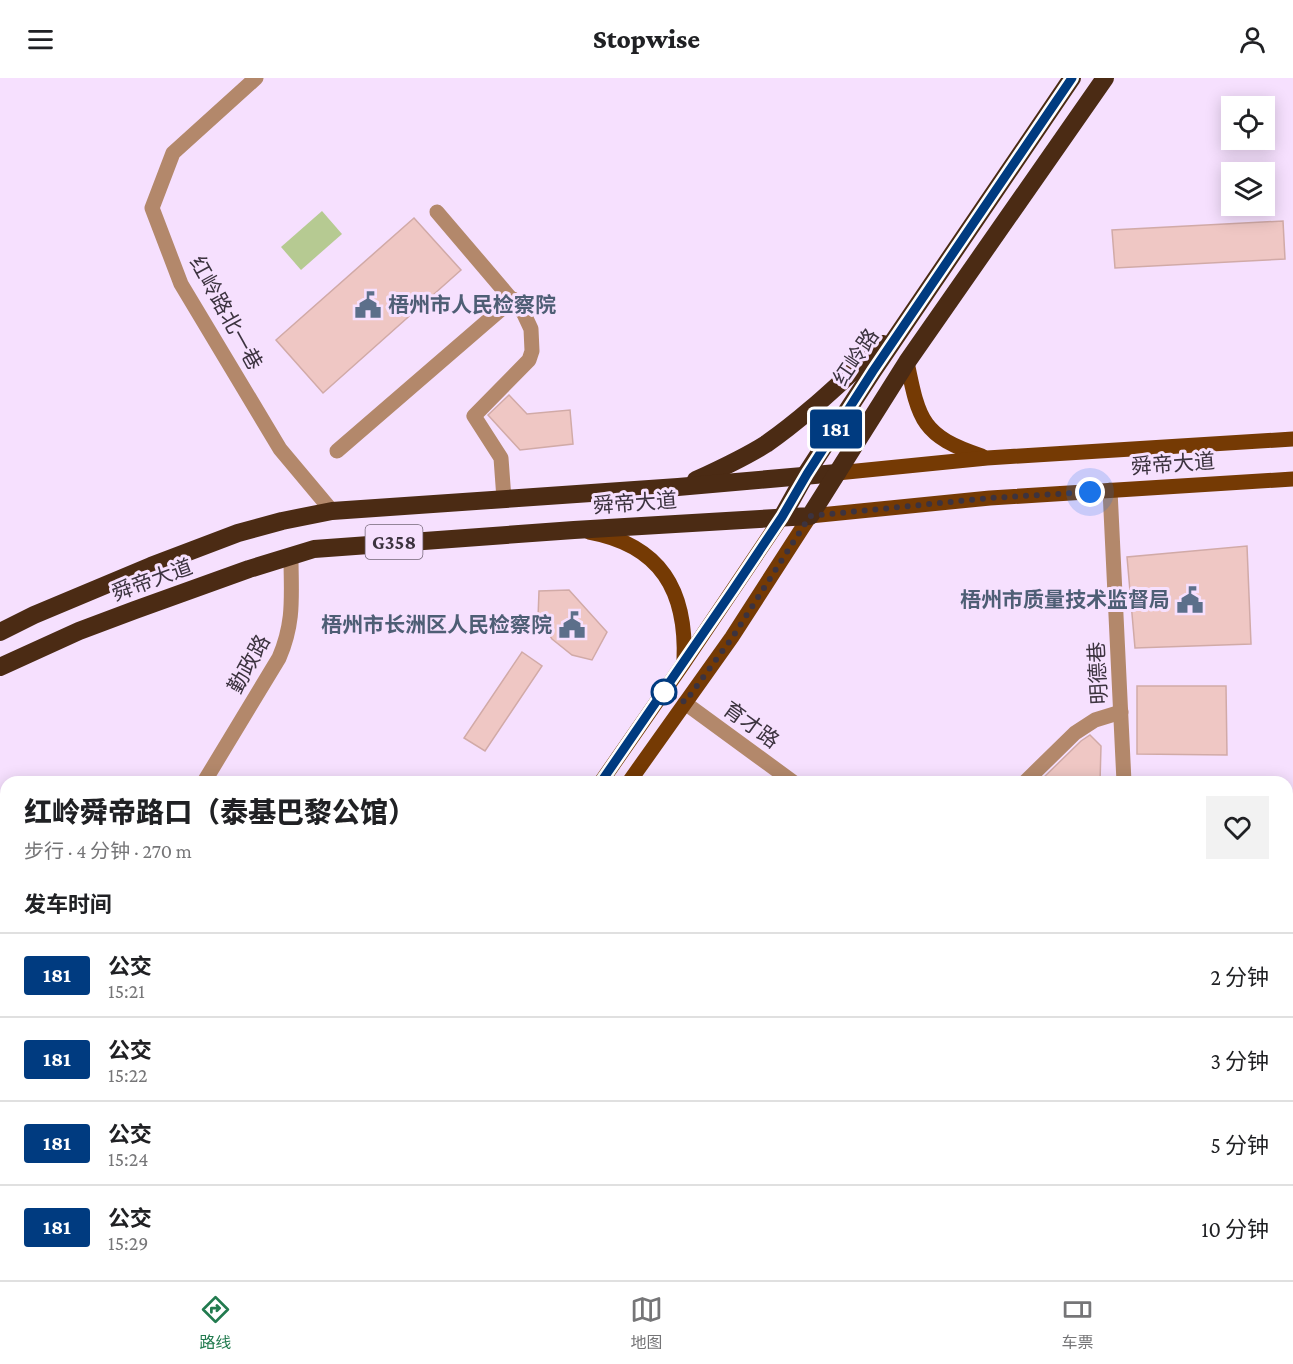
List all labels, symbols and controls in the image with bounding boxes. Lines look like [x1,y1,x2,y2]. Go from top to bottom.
icon: menu [24,23,57,56]
icon: person [1236,23,1269,56]
text: Stopwise [593,24,700,54]
map controls [1221,96,1275,216]
button: locate [1221,96,1275,150]
button: layers [1221,162,1275,216]
street label: 红岭路北一巷 [185,252,267,374]
public building icon: 梧州市人民检察院 [353,290,383,320]
place label: 梧州市人民检察院 [388,293,556,317]
street label: 红岭路 [828,324,884,390]
line badge: 181 [802,410,870,448]
text: 181 [822,417,850,441]
street label: 舜帝大道 [1130,449,1216,479]
your location [1075,477,1105,507]
street label: 舜帝大道 [592,488,678,518]
road number: G358 [366,525,422,559]
street label: 舜帝大道 [108,554,196,606]
public building icon: 梧州市质量技术监督局 [1175,585,1205,615]
place label: 梧州市质量技术监督局 [960,588,1170,612]
public building icon: 梧州市长洲区人民检察院 [557,610,587,640]
place label: 梧州市长洲区人民检察院 [321,613,552,637]
street label: 勤政路 [223,631,275,697]
street label: 明德巷 [1084,641,1112,705]
unlabelled marker [651,679,677,705]
street label: 育才路 [718,697,784,753]
button: heart [1206,796,1269,859]
text: 红岭舜帝路口（泰基巴黎公馆） [24,797,416,828]
text: 步行 · 4 分钟 · 270 m [24,840,192,862]
text: 发车时间 [24,892,112,917]
text: 公交 [108,954,152,979]
text: 181 [43,963,71,987]
text: 2 分钟 [1210,965,1269,990]
text: 15:21 [108,980,145,1002]
text: 公交 [108,1038,152,1063]
text: 181 [43,1047,71,1071]
text: 3 分钟 [1210,1049,1269,1074]
text: 15:22 [108,1064,148,1086]
text: 公交 [108,1122,152,1147]
text: 181 [43,1131,71,1155]
text: 5 分钟 [1210,1133,1269,1158]
text: 15:24 [108,1148,148,1170]
text: 公交 [108,1206,152,1231]
text: 181 [43,1215,71,1239]
text: 10 分钟 [1201,1217,1269,1242]
text: 15:29 [108,1232,148,1254]
tab: 路线 [199,1293,232,1353]
tab: 地图 [630,1293,663,1353]
tab: 车票 [1061,1293,1094,1353]

